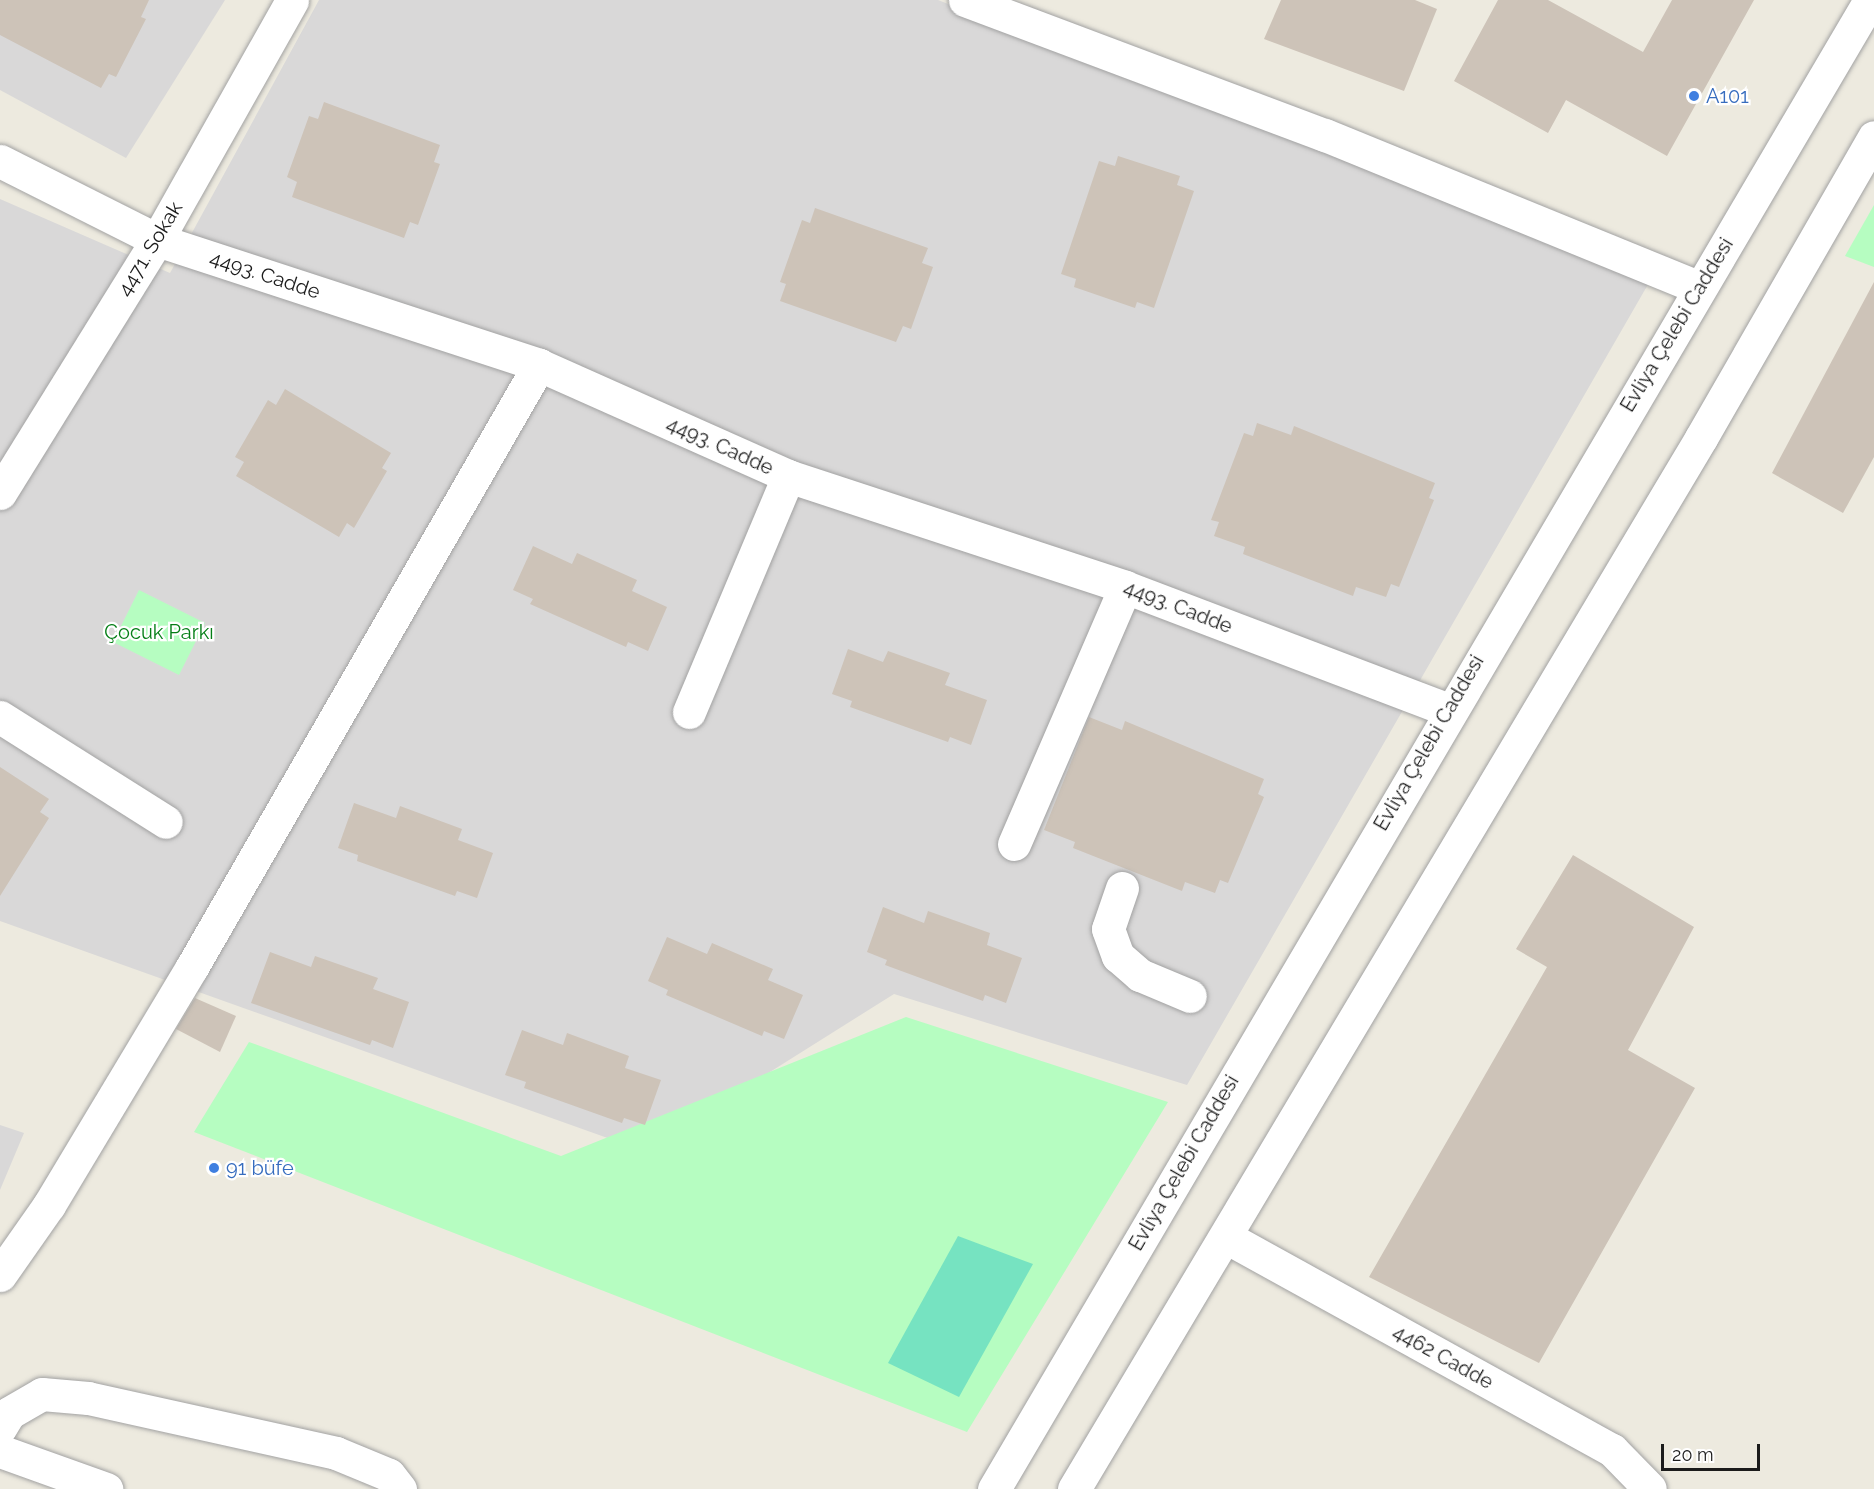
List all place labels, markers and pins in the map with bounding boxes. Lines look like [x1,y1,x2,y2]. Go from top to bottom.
place label: A101 [1706,84,1749,108]
marker: A101 [1687,89,1701,103]
place label: 91 büfe [226,1156,294,1180]
marker: 91 büfe [207,1161,221,1175]

